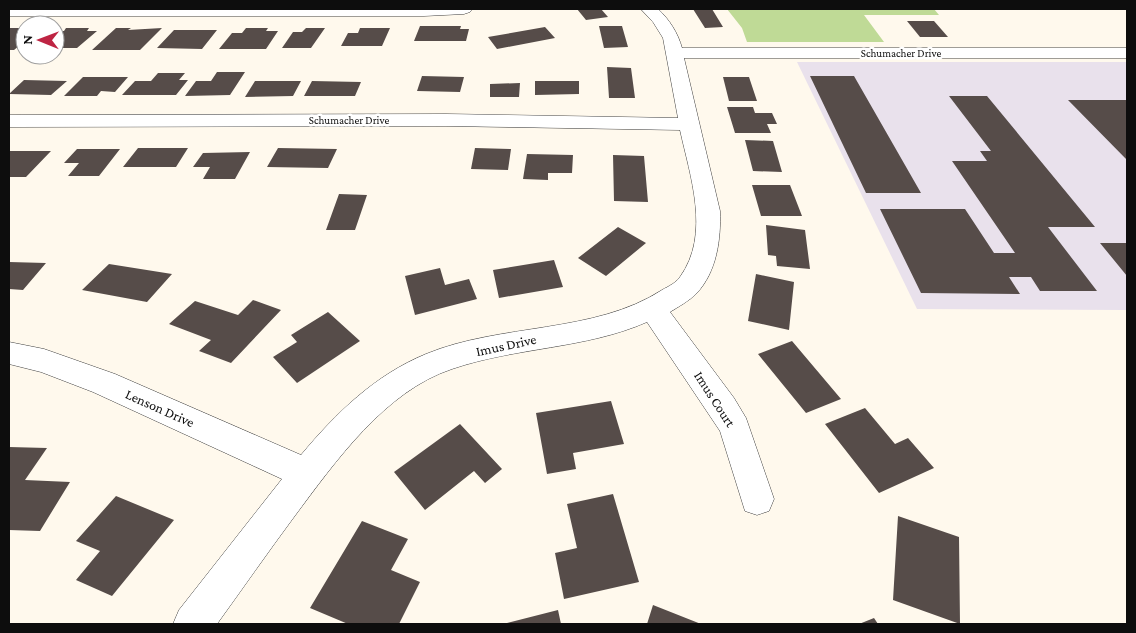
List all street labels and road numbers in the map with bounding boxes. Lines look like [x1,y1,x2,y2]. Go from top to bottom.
street label: Schumacher Drive [861,47,941,59]
street label: Schumacher Drive [309,114,389,126]
street label: Imus Drive [474,331,538,359]
street label: Imus Court [691,368,739,430]
street label: Lenson Drive [123,386,197,430]

